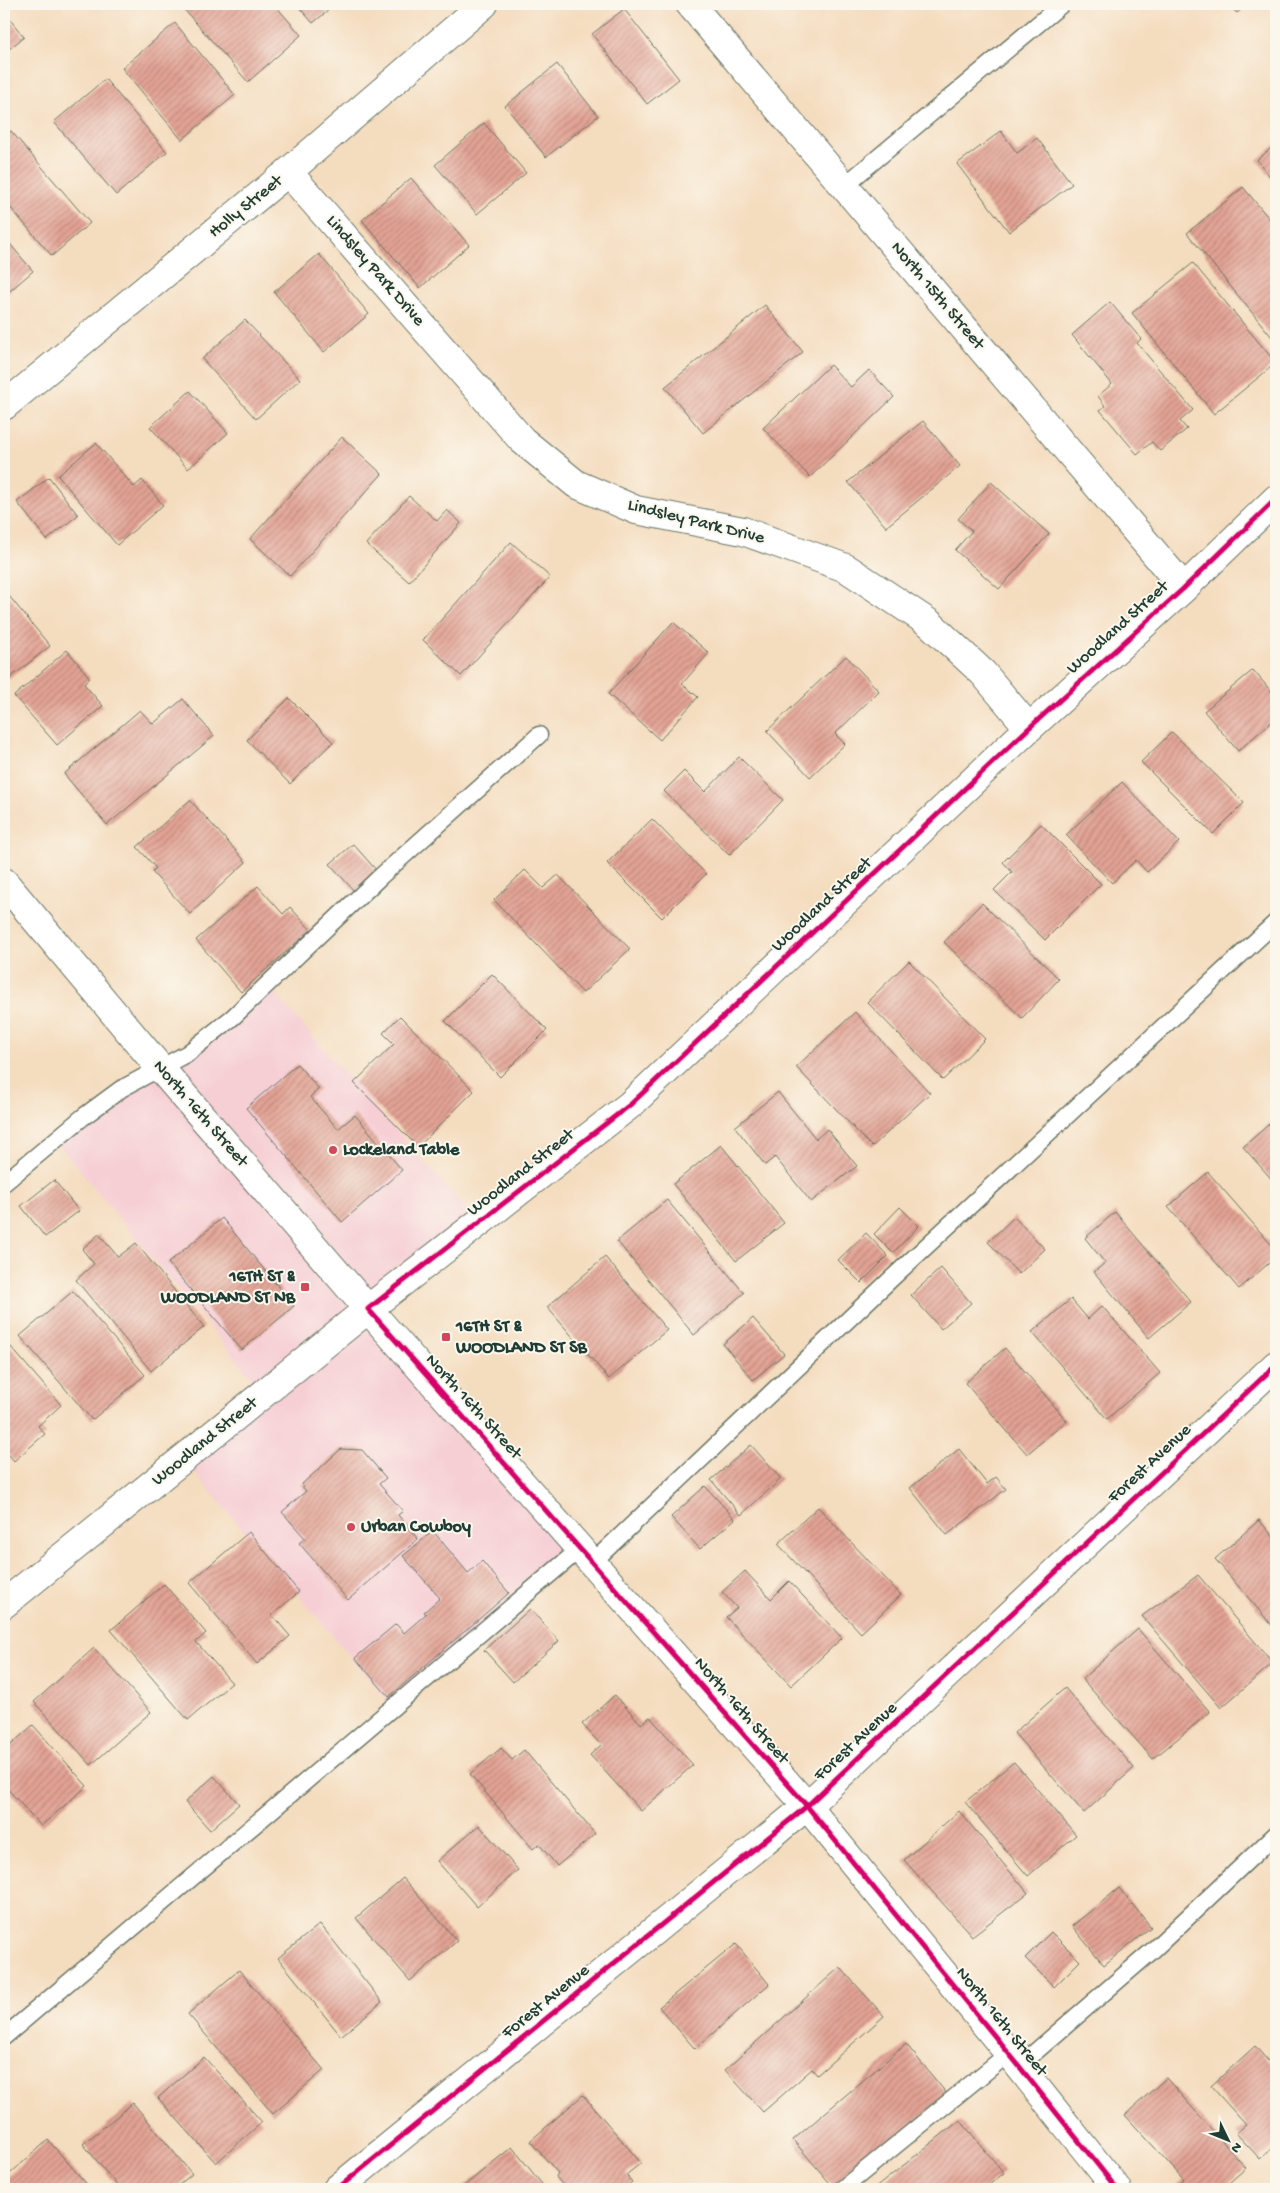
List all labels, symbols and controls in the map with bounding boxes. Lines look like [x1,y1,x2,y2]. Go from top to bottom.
street label: Holly Street [205,170,288,243]
street label: Lindsley Park Drive [321,211,429,331]
street label: North 15th Street [886,238,989,356]
street label: Lindsley Park Drive [625,495,767,549]
street label: Woodland Street [1063,576,1174,679]
street label: Woodland Street [767,852,878,957]
street label: North 16th Street [148,1056,253,1173]
street label: Woodland Street [463,1124,580,1221]
place label: Lockeland Table [343,1140,460,1161]
marker: Lockeland Table [327,1144,339,1156]
place label: 16TH ST & WOODLAND ST NB [160,1267,296,1309]
marker: 16TH ST & WOODLAND ST NB [299,1281,311,1293]
place label: 16TH ST & WOODLAND ST SB [455,1317,588,1359]
marker: 16TH ST & WOODLAND ST SB [440,1331,452,1343]
street label: North 16th Street [420,1350,527,1465]
street label: Woodland Street [148,1392,263,1491]
street label: Forest Avenue [1103,1419,1197,1509]
place label: Urban Cowboy [361,1517,471,1538]
marker: Urban Cowboy [345,1521,357,1533]
street label: North 16th Street [689,1653,794,1770]
street label: Forest Avenue [809,1697,903,1787]
street label: Forest Avenue [497,1960,595,2044]
street label: North 16th Street [951,1963,1052,2082]
north arrow [1202,2116,1252,2166]
text: N [1226,2138,1245,2156]

